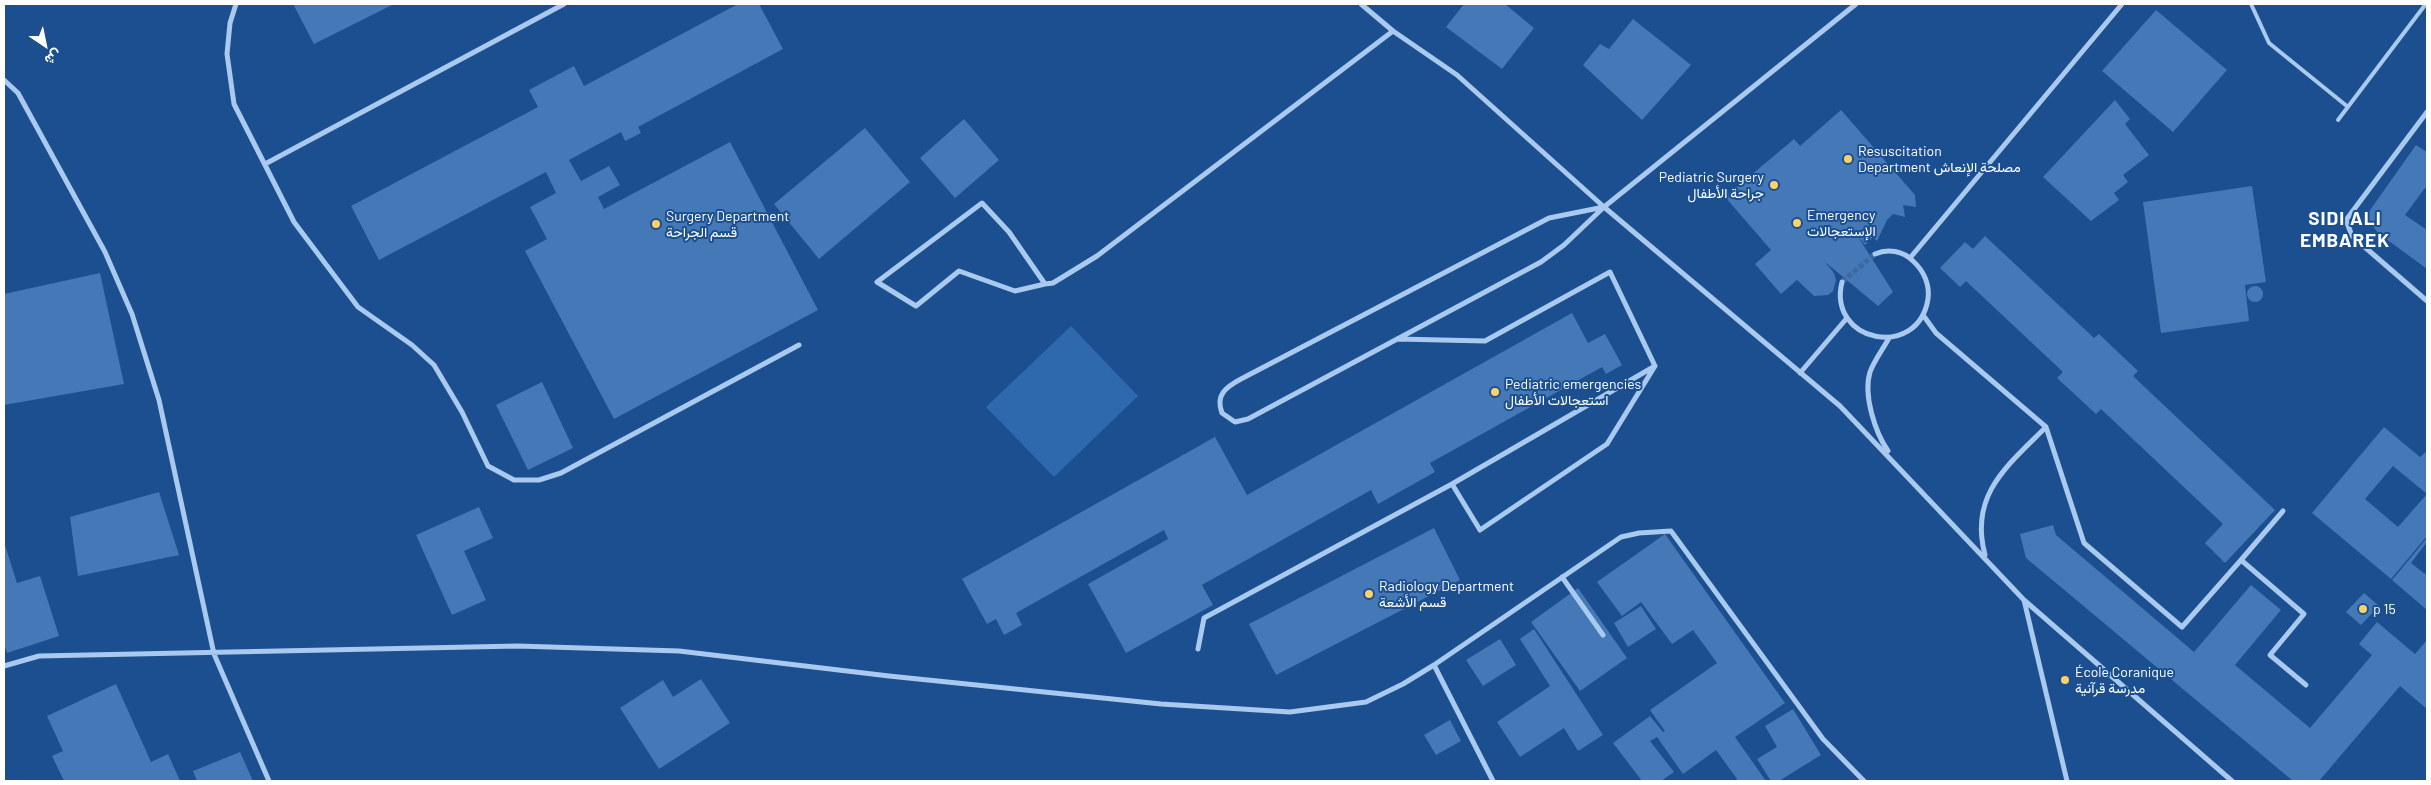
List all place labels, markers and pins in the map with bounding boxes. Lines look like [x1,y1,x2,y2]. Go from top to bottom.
place label: Resuscitation Department مصلحة الإنعاش [1858,143,2021,176]
marker: Resuscitation Department مصلحة الإنعاش [1842,153,1854,165]
place label: Pediatric Surgery جراحة الأطفال [1659,169,1764,202]
marker: Pediatric Surgery جراحة الأطفال [1768,179,1780,191]
place label: Emergency الإستعجالات [1807,207,1876,240]
place label: Surgery Department قسم الجراحة [666,208,789,240]
marker: Emergency الإستعجالات [1791,217,1803,229]
marker: Surgery Department قسم الجراحة [650,218,662,230]
place label: Pediatric emergencies استعجالات الأطفال [1505,376,1641,408]
marker: Pediatric emergencies استعجالات الأطفال [1489,386,1501,398]
place label: Radiology Department قسم الأشعة [1379,578,1514,610]
marker: Radiology Department قسم الأشعة [1363,588,1375,600]
place label: p 15 [2373,601,2396,617]
marker: p 15 [2357,603,2369,615]
place label: École Coranique مدرسة قرآنية [2075,664,2174,696]
marker: École Coranique مدرسة قرآنية [2059,674,2071,686]

